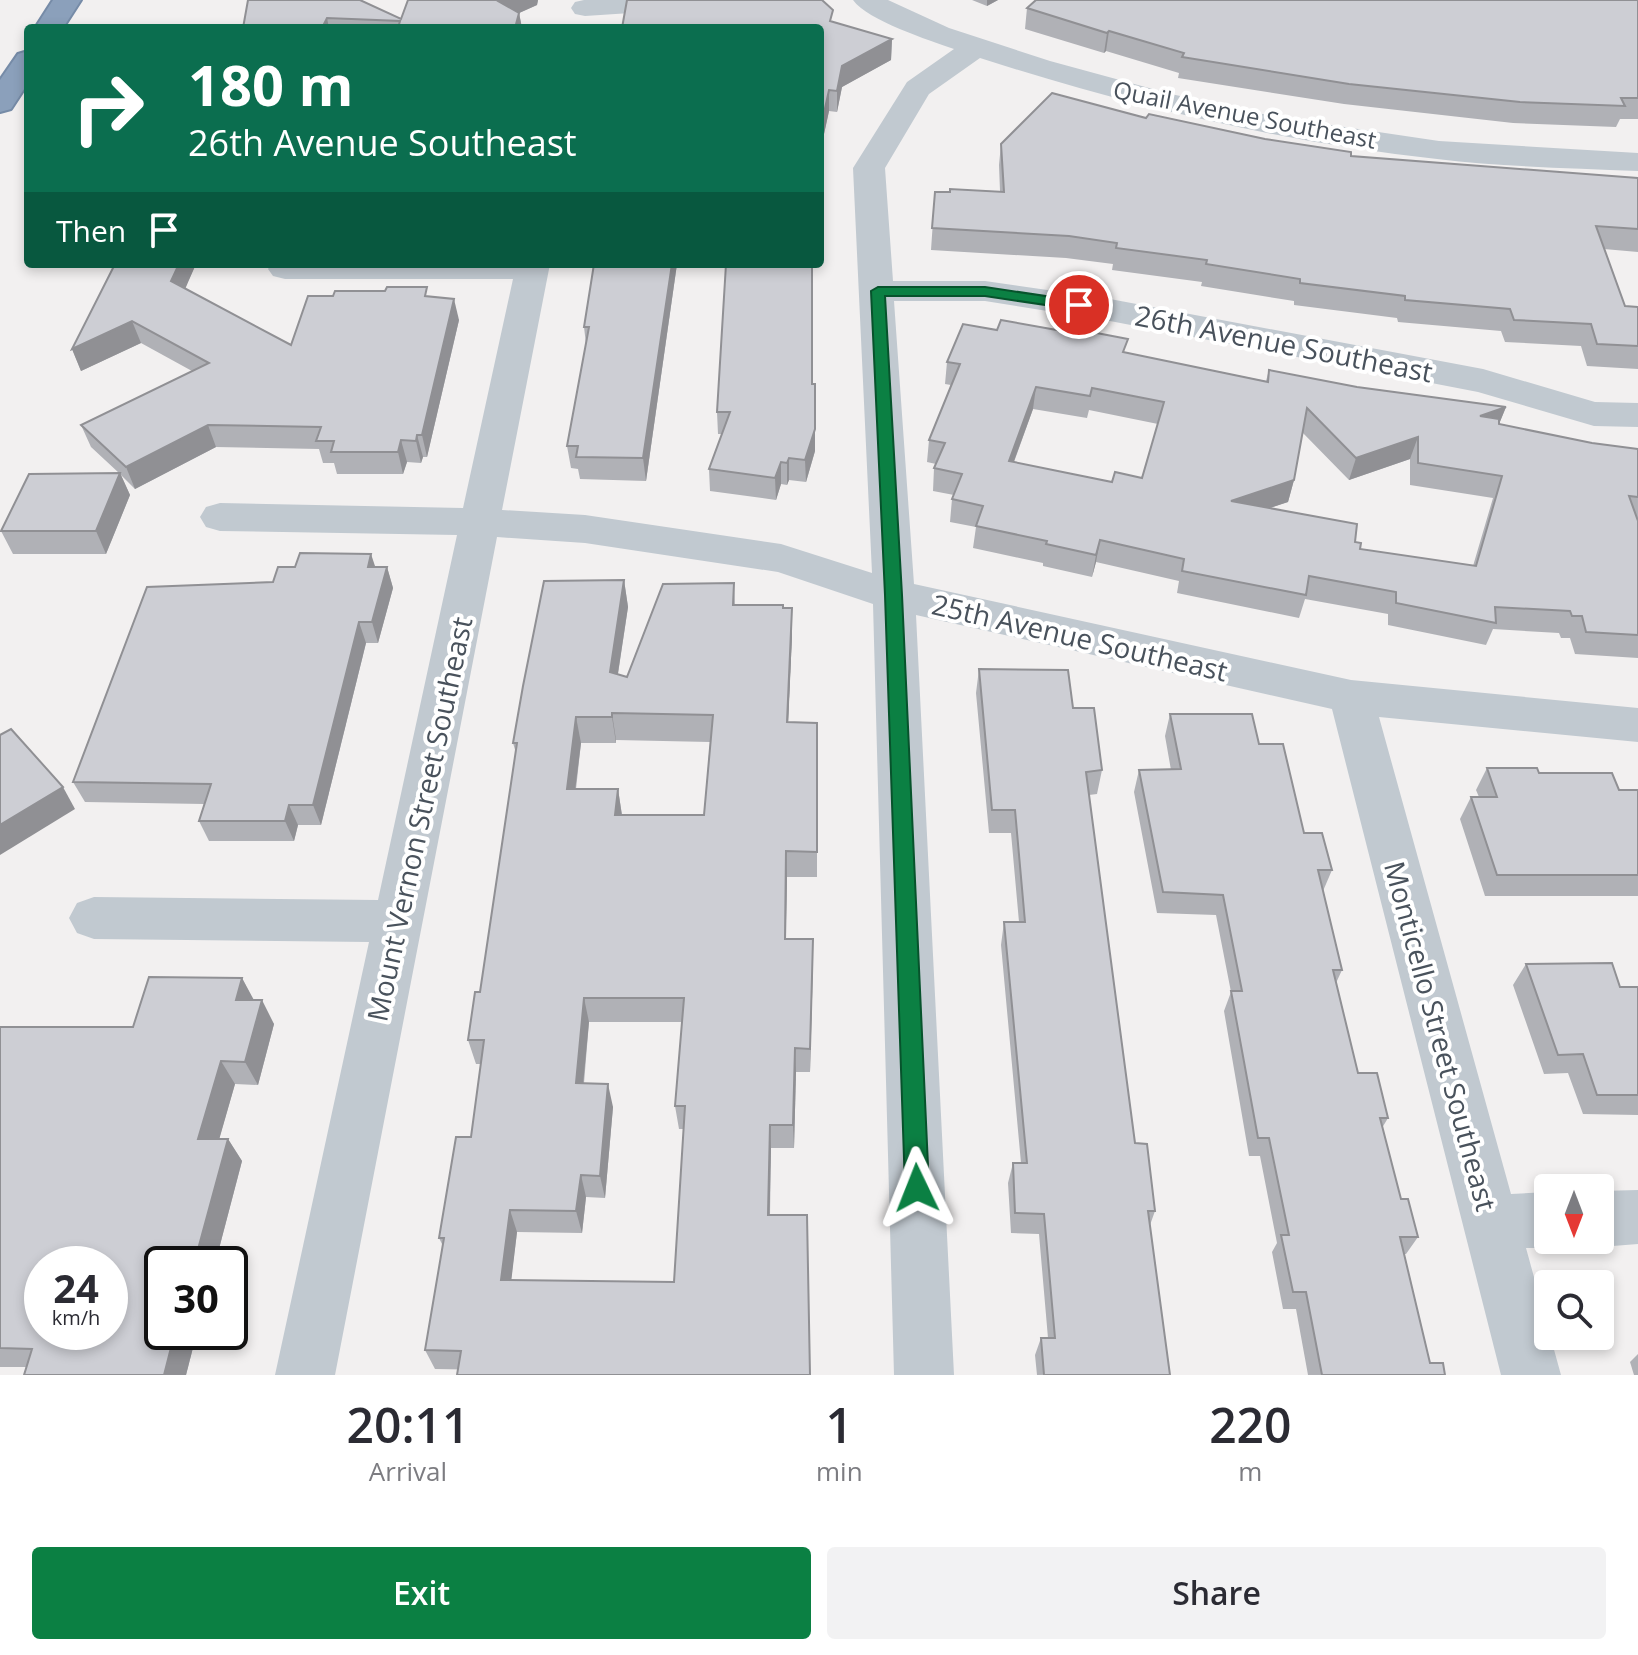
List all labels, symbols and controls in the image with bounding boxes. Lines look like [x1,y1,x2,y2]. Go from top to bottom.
text: 180 m [188,46,354,122]
icon: right [56,56,160,160]
street label: Quail Avenue Southeast [1111,72,1379,156]
text: 26th Avenue Southeast [188,118,577,167]
icon: arrive [142,208,186,252]
text: Then [56,210,126,251]
pin [1045,271,1113,339]
icon: arrive [1057,283,1101,327]
street label: 26th Avenue Southeast [1132,296,1436,390]
street label: 25th Avenue Southeast [928,584,1232,690]
street label: Mount Vernon Street Southeast [358,613,480,1025]
street label: Monticello Street Southeast [1376,857,1506,1215]
position arrow [875,1146,959,1230]
north arrow [1534,1174,1614,1254]
map controls [1534,1174,1614,1350]
speed limit sign: 30 [144,1246,248,1350]
text: 24 [53,1260,99,1315]
button: search [1534,1270,1614,1350]
text: km/h [52,1304,100,1331]
text: 20:11 [347,1392,469,1457]
text: 1 [826,1392,853,1457]
text: 220 [1209,1392,1291,1457]
text: Arrival [369,1453,447,1489]
text: min [816,1453,863,1489]
text: m [1238,1453,1262,1489]
button: Exit [32,1547,811,1639]
button: Share [827,1547,1606,1639]

